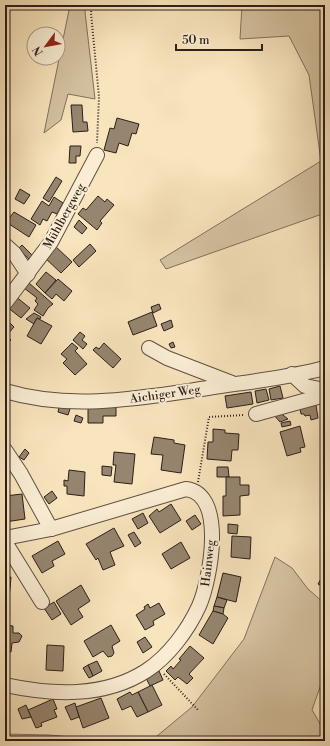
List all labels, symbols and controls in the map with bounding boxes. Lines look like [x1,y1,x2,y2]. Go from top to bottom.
north arrow [26,26,66,66]
scale bar [176,26,262,52]
text: 50 m [182,33,210,48]
text: N [30,43,47,58]
street label: Mühlbergweg [40,180,89,252]
street label: Aichiger Weg [128,382,202,407]
street label: Hainweg [198,538,219,587]

